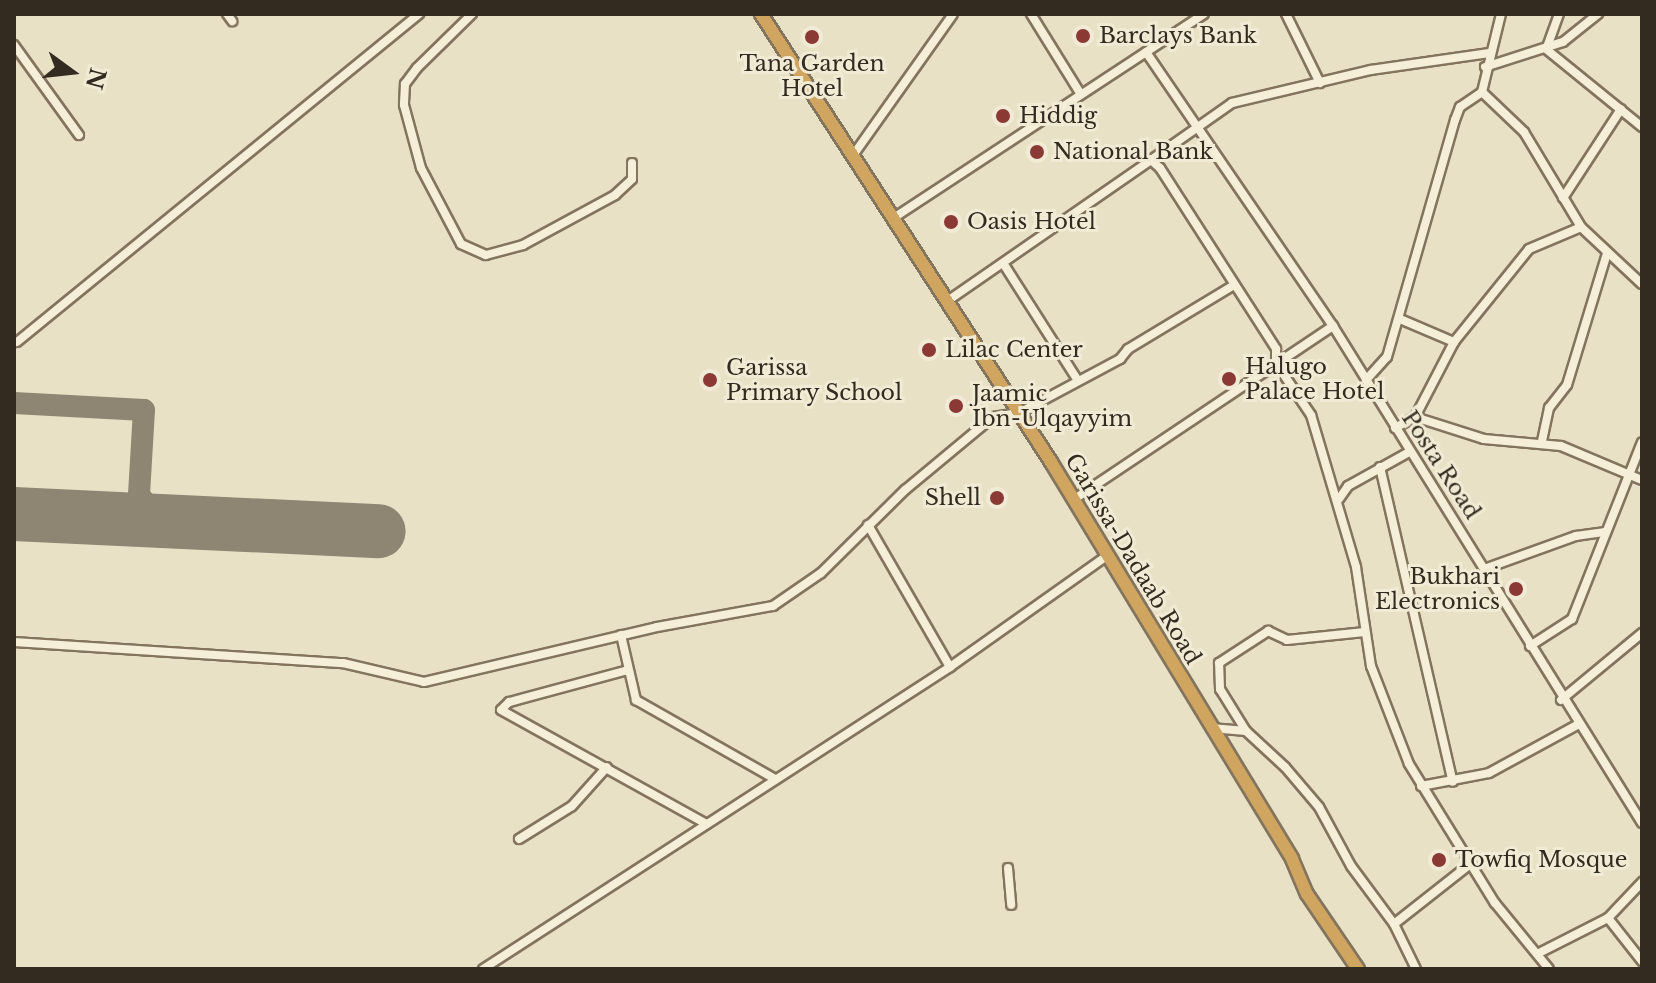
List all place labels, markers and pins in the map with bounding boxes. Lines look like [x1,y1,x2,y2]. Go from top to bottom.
place label: Barclays Bank [1099,23,1257,49]
marker: Barclays Bank [1074,27,1092,45]
marker: Tana Garden Hotel [803,28,821,46]
place label: Tana Garden Hotel [739,50,885,102]
place label: Hiddig [1019,103,1097,129]
marker: Hiddig [994,107,1012,125]
place label: National Bank [1053,139,1213,165]
marker: National Bank [1028,143,1046,161]
place label: Oasis Hotel [967,209,1096,235]
marker: Oasis Hotel [942,213,960,231]
place label: Lilac Center [945,337,1083,363]
marker: Lilac Center [920,341,938,359]
place label: Halugo Palace Hotel [1245,353,1384,404]
place label: Garissa Primary School [726,354,903,406]
marker: Halugo Palace Hotel [1220,370,1238,388]
marker: Garissa Primary School [701,371,719,389]
place label: Jaamic Ibn-Ulqayyim [972,380,1132,432]
marker: Jaamic Ibn-Ulqayyim [947,397,965,415]
place label: Shell [925,485,981,511]
marker: Shell [988,489,1006,507]
place label: Bukhari Electronics [1375,563,1500,614]
marker: Bukhari Electronics [1507,580,1525,598]
place label: Towfiq Mosque [1455,847,1627,873]
marker: Towfiq Mosque [1430,851,1448,869]

